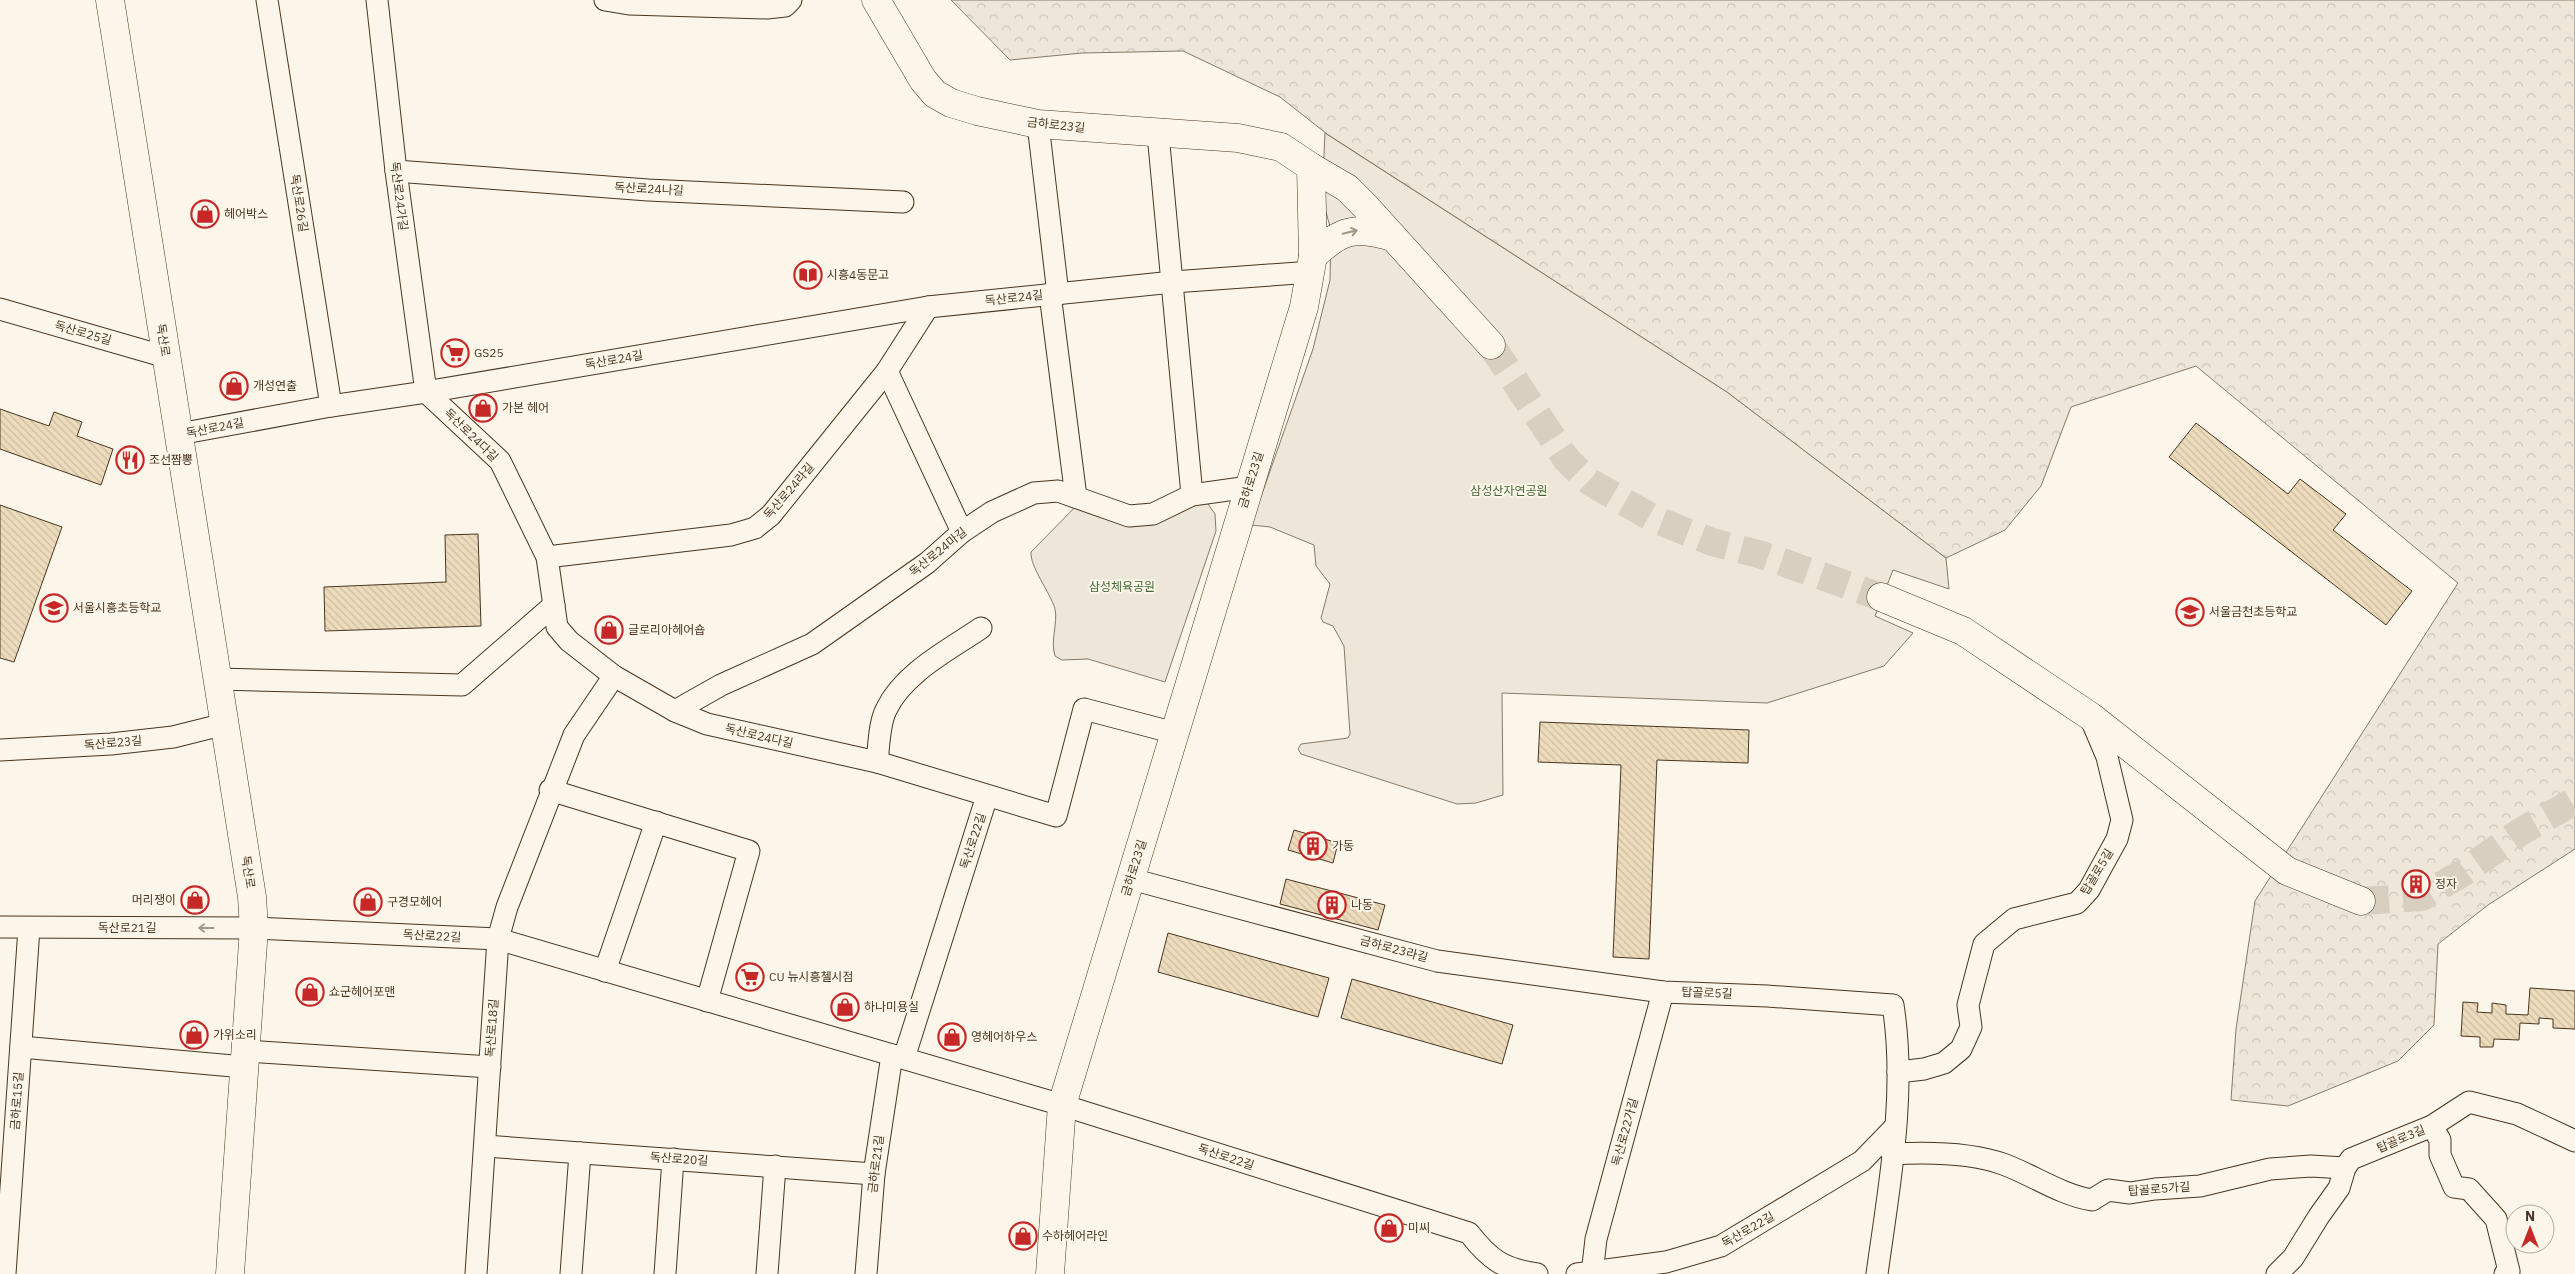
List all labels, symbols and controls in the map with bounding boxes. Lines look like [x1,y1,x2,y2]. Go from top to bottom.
street label: 금하로23길 [1026,114,1086,135]
street label: 독산로24가길 [388,160,411,231]
street label: 독산로26길 [288,173,311,233]
street label: 독산로24나길 [614,179,684,198]
shop icon: 헤어박스 [190,199,220,229]
place label: 헤어박스 [224,206,268,221]
one-way arrow [1341,227,1357,237]
library icon: 시흥4동문고 [793,260,823,290]
place label: 시흥4동문고 [827,267,889,282]
street label: 독산로24길 [984,287,1044,308]
street label: 독산로25길 [53,317,113,348]
street label: 독산로 [153,322,173,357]
supermarket icon: GS25 [440,338,470,368]
place label: GS25 [474,345,504,360]
street label: 독산로24길 [584,347,644,372]
shop icon: 개성연출 [219,371,249,401]
place label: 개성연출 [253,378,297,393]
shop icon: 가본 헤어 [468,393,498,423]
place label: 가본 헤어 [502,400,549,415]
street label: 독산로24다길 [441,405,502,464]
street label: 독산로24길 [185,415,245,440]
restaurant icon: 조선짬뽕 [115,445,145,475]
street label: 금하로23길 [1235,450,1266,510]
place label: 조선짬뽕 [149,452,193,467]
street label: 독산로24라길 [760,459,817,522]
park label: 삼성산자연공원 [1470,483,1548,498]
street label: 독산로24마길 [906,524,969,579]
park label: 삼성체육공원 [1089,579,1155,594]
school or university icon: 서울시흥초등학교 [39,593,69,623]
school or university icon: 서울금천초등학교 [2175,597,2205,627]
place label: 서울시흥초등학교 [73,600,161,615]
place label: 서울금천초등학교 [2209,604,2297,619]
shop icon: 글로리아헤어숍 [594,615,624,645]
place label: 글로리아헤어숍 [628,622,705,637]
street label: 독산로24다길 [724,720,795,751]
street label: 독산로23길 [83,732,143,753]
street label: 독산로22길 [956,811,989,871]
building icon: 가동 [1298,831,1328,861]
street label: 금하로23길 [1118,838,1149,898]
place label: 가동 [1332,838,1354,853]
street label: 탑골로5길 [2077,846,2116,898]
street label: 독산로 [238,854,258,889]
building icon: 정자 [2401,869,2431,899]
place label: 정자 [2435,876,2457,891]
shop icon: 머리쟁이 [180,885,210,915]
shop icon: 구경모헤어 [353,887,383,917]
building icon: 나동 [1317,890,1347,920]
place label: 머리쟁이 [132,892,176,907]
place label: 구경모헤어 [387,894,442,909]
place label: 나동 [1351,897,1373,912]
street label: 독산로21길 [98,920,156,935]
one-way arrow [198,923,214,933]
street label: 독산로22길 [402,926,462,945]
street label: 금하로23라길 [1359,932,1430,965]
supermarket icon: CU 뉴시흥첼시점 [735,962,765,992]
place label: CU 뉴시흥첼시점 [769,969,854,984]
shop icon: 쇼군헤어포맨 [295,977,325,1007]
place label: 쇼군헤어포맨 [329,984,395,999]
street label: 탑골로5길 [1681,984,1733,1001]
shop icon: 하나미용실 [830,992,860,1022]
street label: 독산로18길 [482,998,501,1058]
place label: 하나미용실 [864,999,919,1014]
shop icon: 가위소리 [179,1020,209,1050]
shop icon: 영헤어하우스 [937,1022,967,1052]
place label: 가위소리 [213,1027,257,1042]
place label: 영헤어하우스 [971,1029,1037,1044]
street label: 금하로15길 [7,1071,26,1131]
street label: 독산로22가길 [1608,1096,1641,1167]
street label: 탑골로3길 [2374,1122,2427,1155]
street label: 금하로21길 [864,1134,887,1194]
street label: 독산로22길 [1196,1140,1256,1173]
street label: 독산로20길 [649,1149,709,1168]
street label: 탑골로5가길 [2127,1179,2191,1198]
north arrow [2505,1204,2555,1254]
text: N [2525,1207,2535,1225]
street label: 독산로22길 [1719,1208,1777,1251]
shop icon: 미씨 [1374,1213,1404,1243]
place label: 미씨 [1408,1220,1430,1235]
shop icon: 수하헤어라인 [1008,1221,1038,1251]
place label: 수하헤어라인 [1042,1228,1108,1243]

